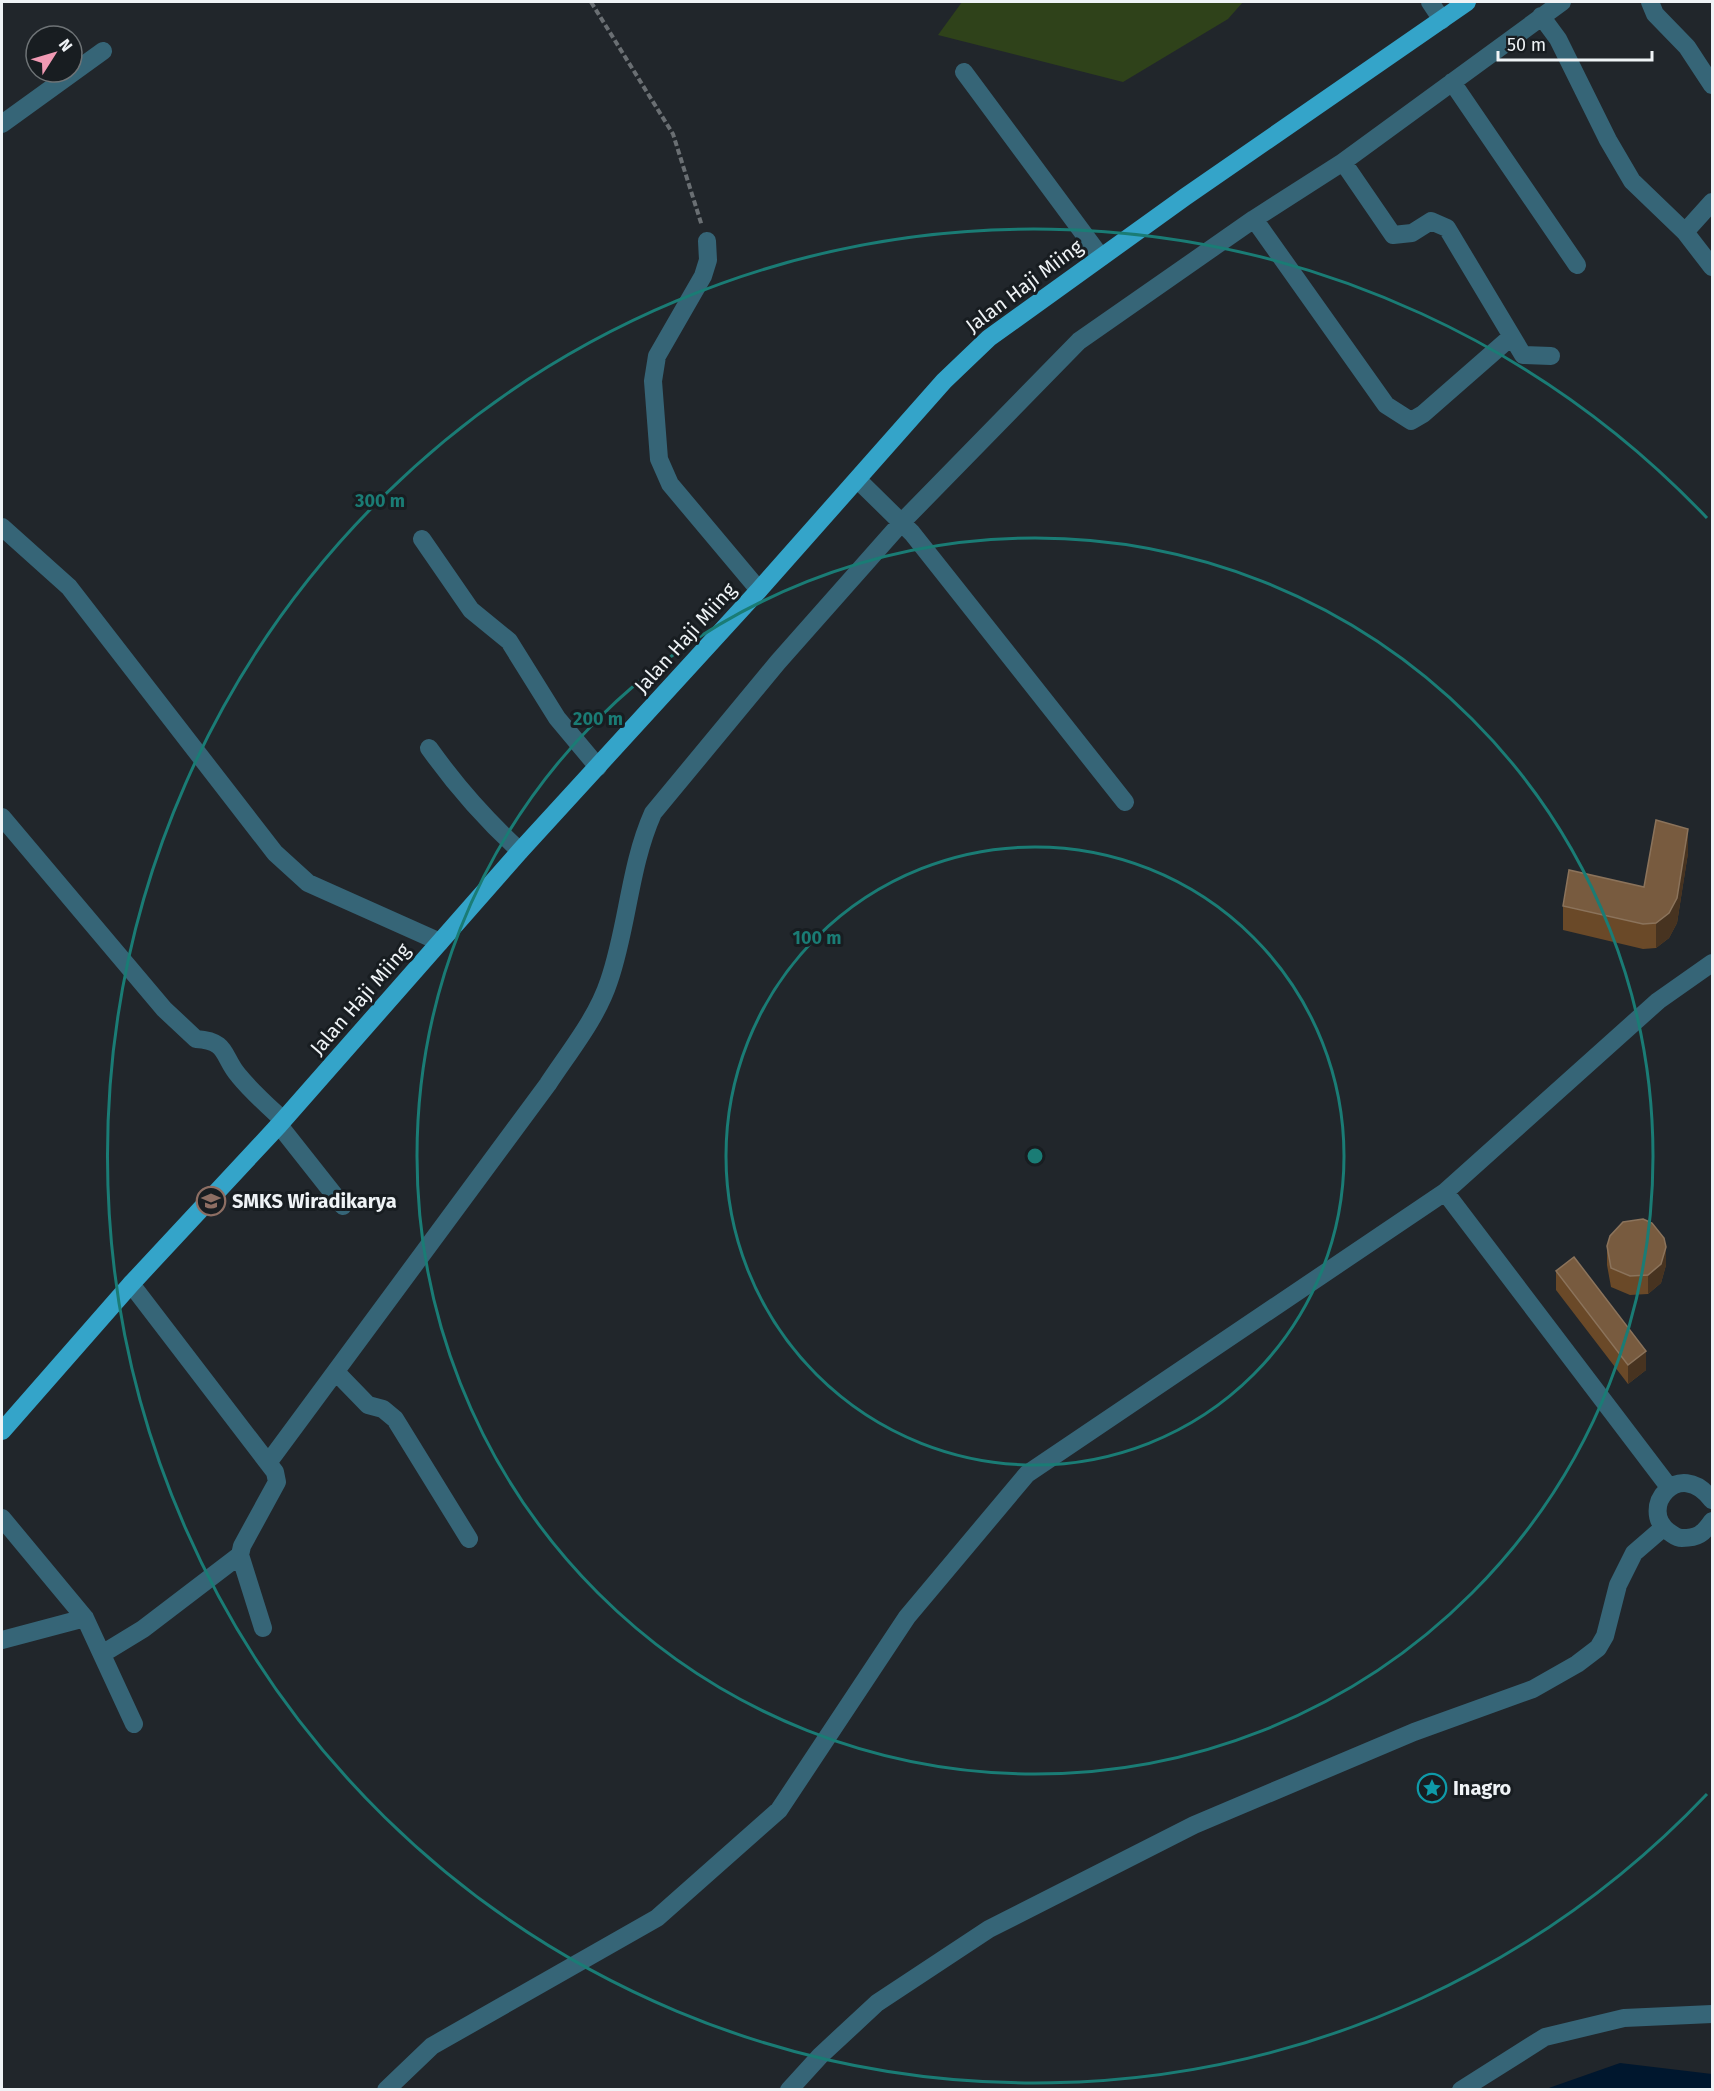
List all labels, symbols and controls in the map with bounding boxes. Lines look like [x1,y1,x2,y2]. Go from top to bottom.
north arrow [24,24,84,84]
scale bar [1498,24,1652,62]
text: 50 m [1507,34,1546,56]
text: N [55,35,76,55]
street label: Jalan Haji Miing [961,234,1088,338]
text: 300 m [354,490,405,512]
street label: Jalan Haji Miing [629,577,741,698]
text: 200 m [573,708,623,730]
text: 100 m [793,927,841,949]
street label: Jalan Haji Miing [305,938,415,1060]
centre of rings [1025,1146,1045,1166]
school or university icon: SMKS Wiradikarya [195,1185,227,1217]
place label: SMKS Wiradikarya [232,1189,397,1213]
place icon: Inagro [1416,1772,1448,1804]
place label: Inagro [1453,1776,1512,1800]

